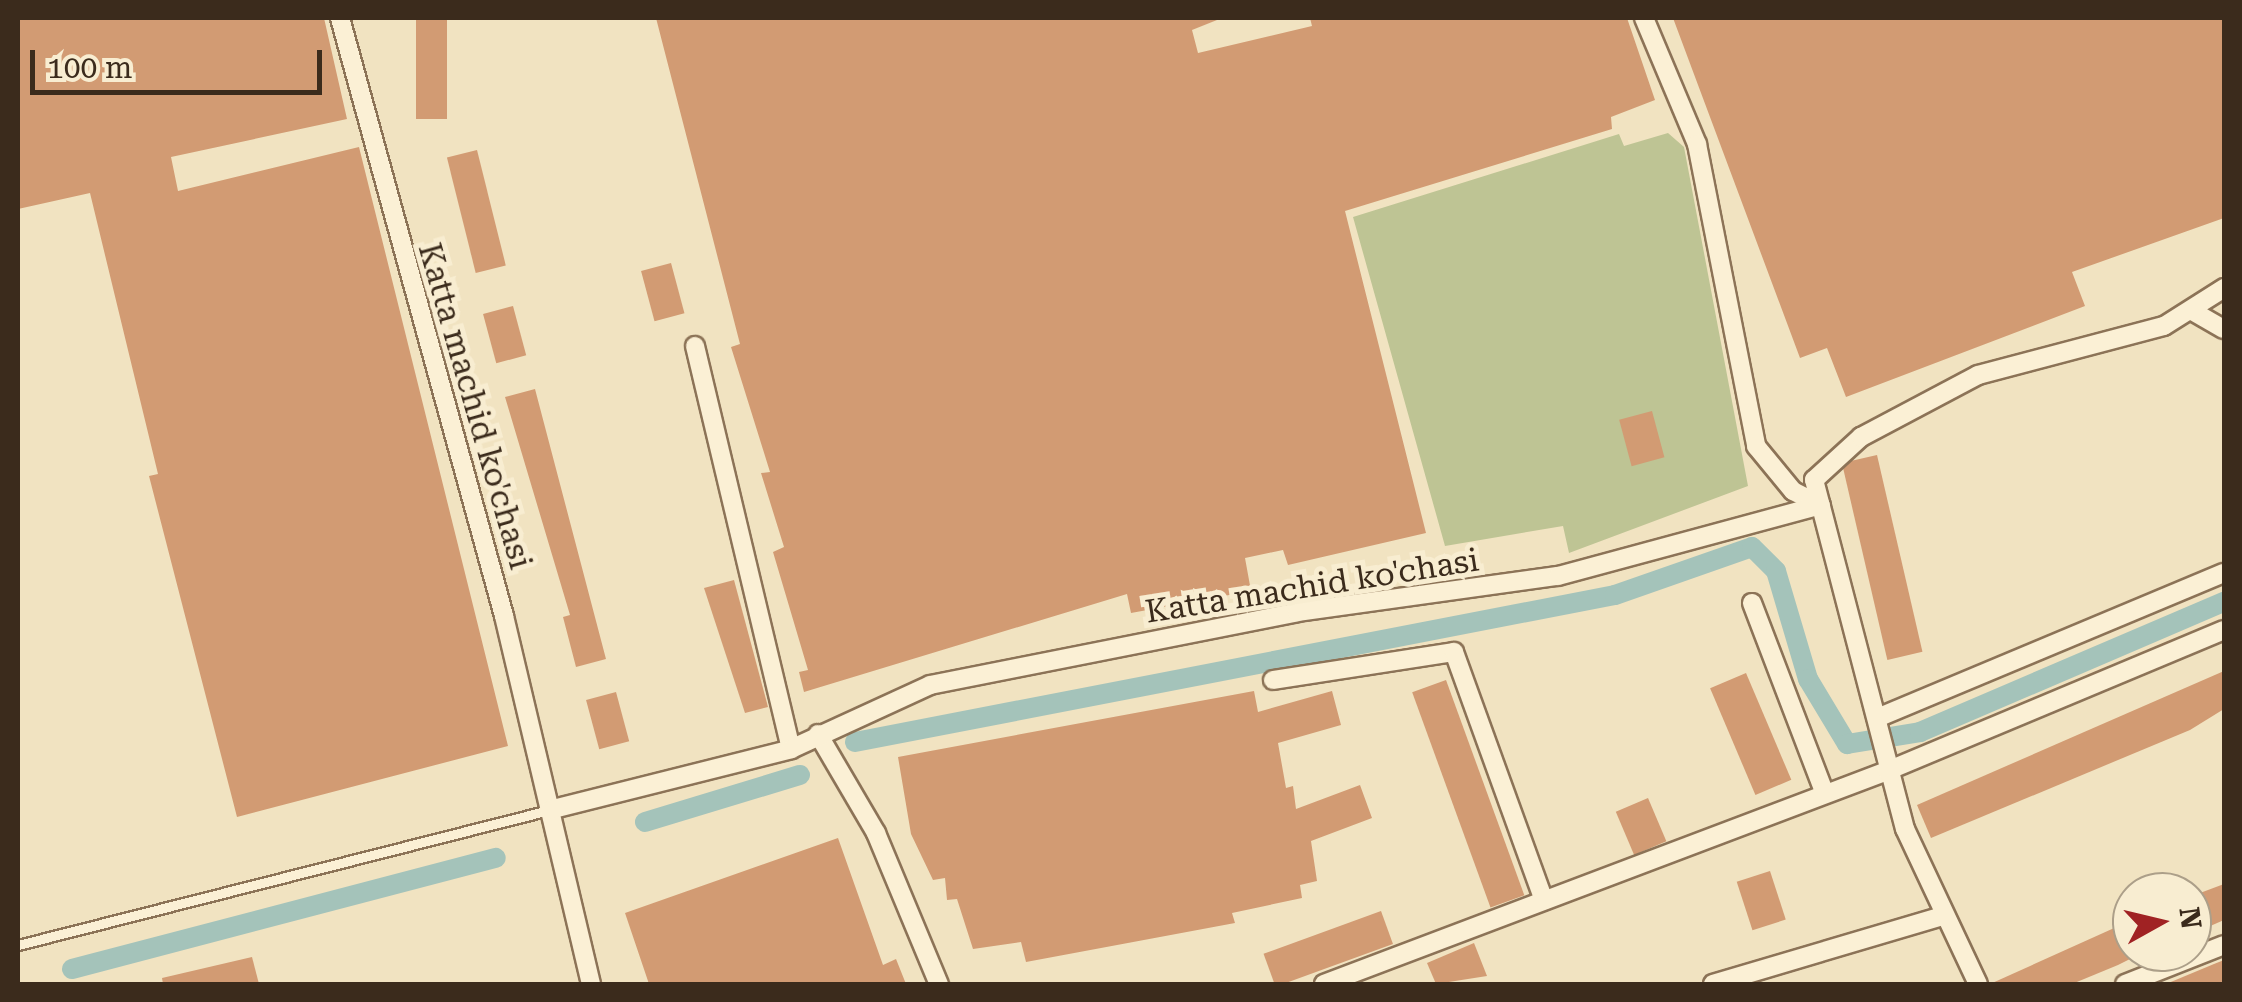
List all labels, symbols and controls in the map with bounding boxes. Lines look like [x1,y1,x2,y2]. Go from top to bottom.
scale bar [35,30,328,92]
text: 100 m [47,50,132,85]
street label: Katta machid ko'chasi [410,239,540,573]
street label: Katta machid ko'chasi [1143,541,1481,631]
north arrow [2112,872,2212,972]
text: N [2172,905,2208,931]

